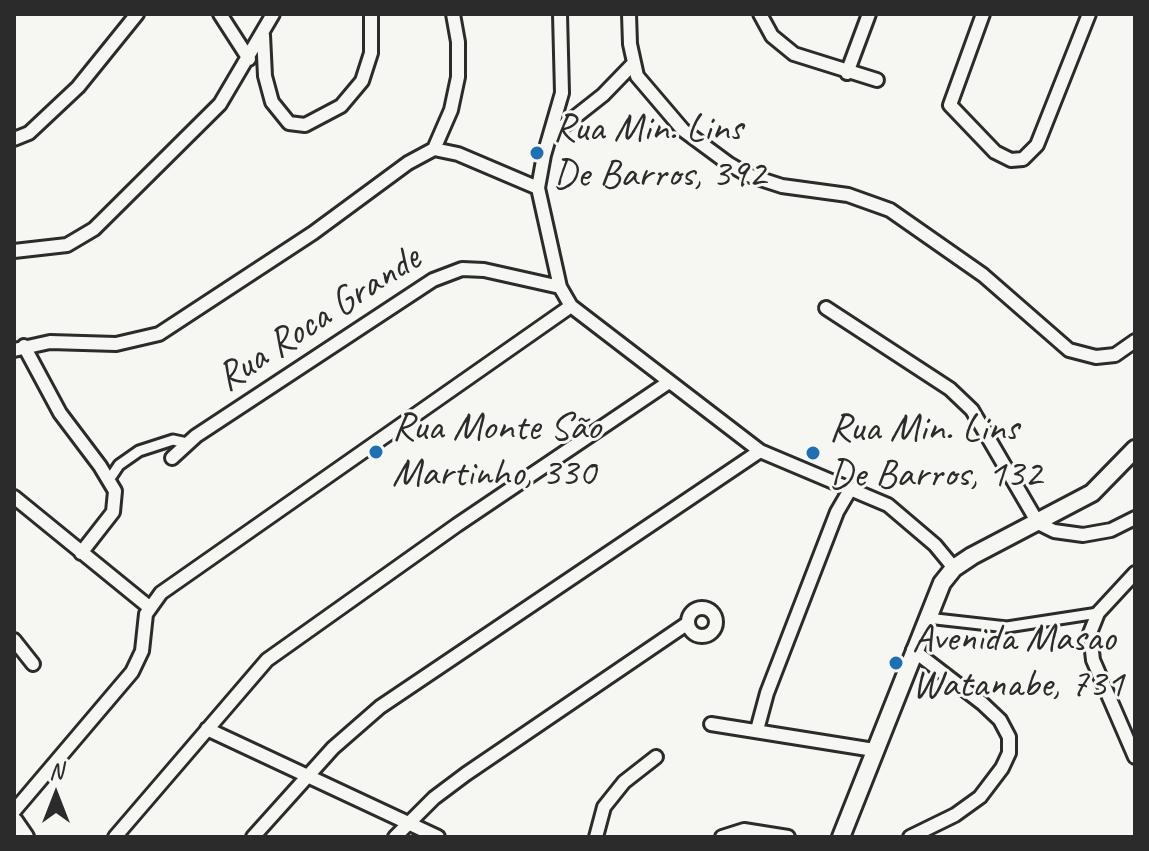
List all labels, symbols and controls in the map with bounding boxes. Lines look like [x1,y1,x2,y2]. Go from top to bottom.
place label: Rua Min. Lins De Barros, 392 [553,106,766,200]
marker: Rua Min. Lins De Barros, 392 [528,144,546,162]
street label: Rua Roca Grande [208,235,430,403]
place label: Rua Monte São Martinho, 330 [392,405,601,499]
place label: Rua Min. Lins De Barros, 132 [829,406,1042,500]
marker: Rua Monte São Martinho, 330 [367,443,385,461]
marker: Rua Min. Lins De Barros, 132 [804,444,822,462]
place label: Avenida Masao Watanabe, 731 [912,616,1124,710]
marker: Avenida Masao Watanabe, 731 [887,654,905,672]
north arrow [16,755,96,835]
text: N [49,757,63,785]

